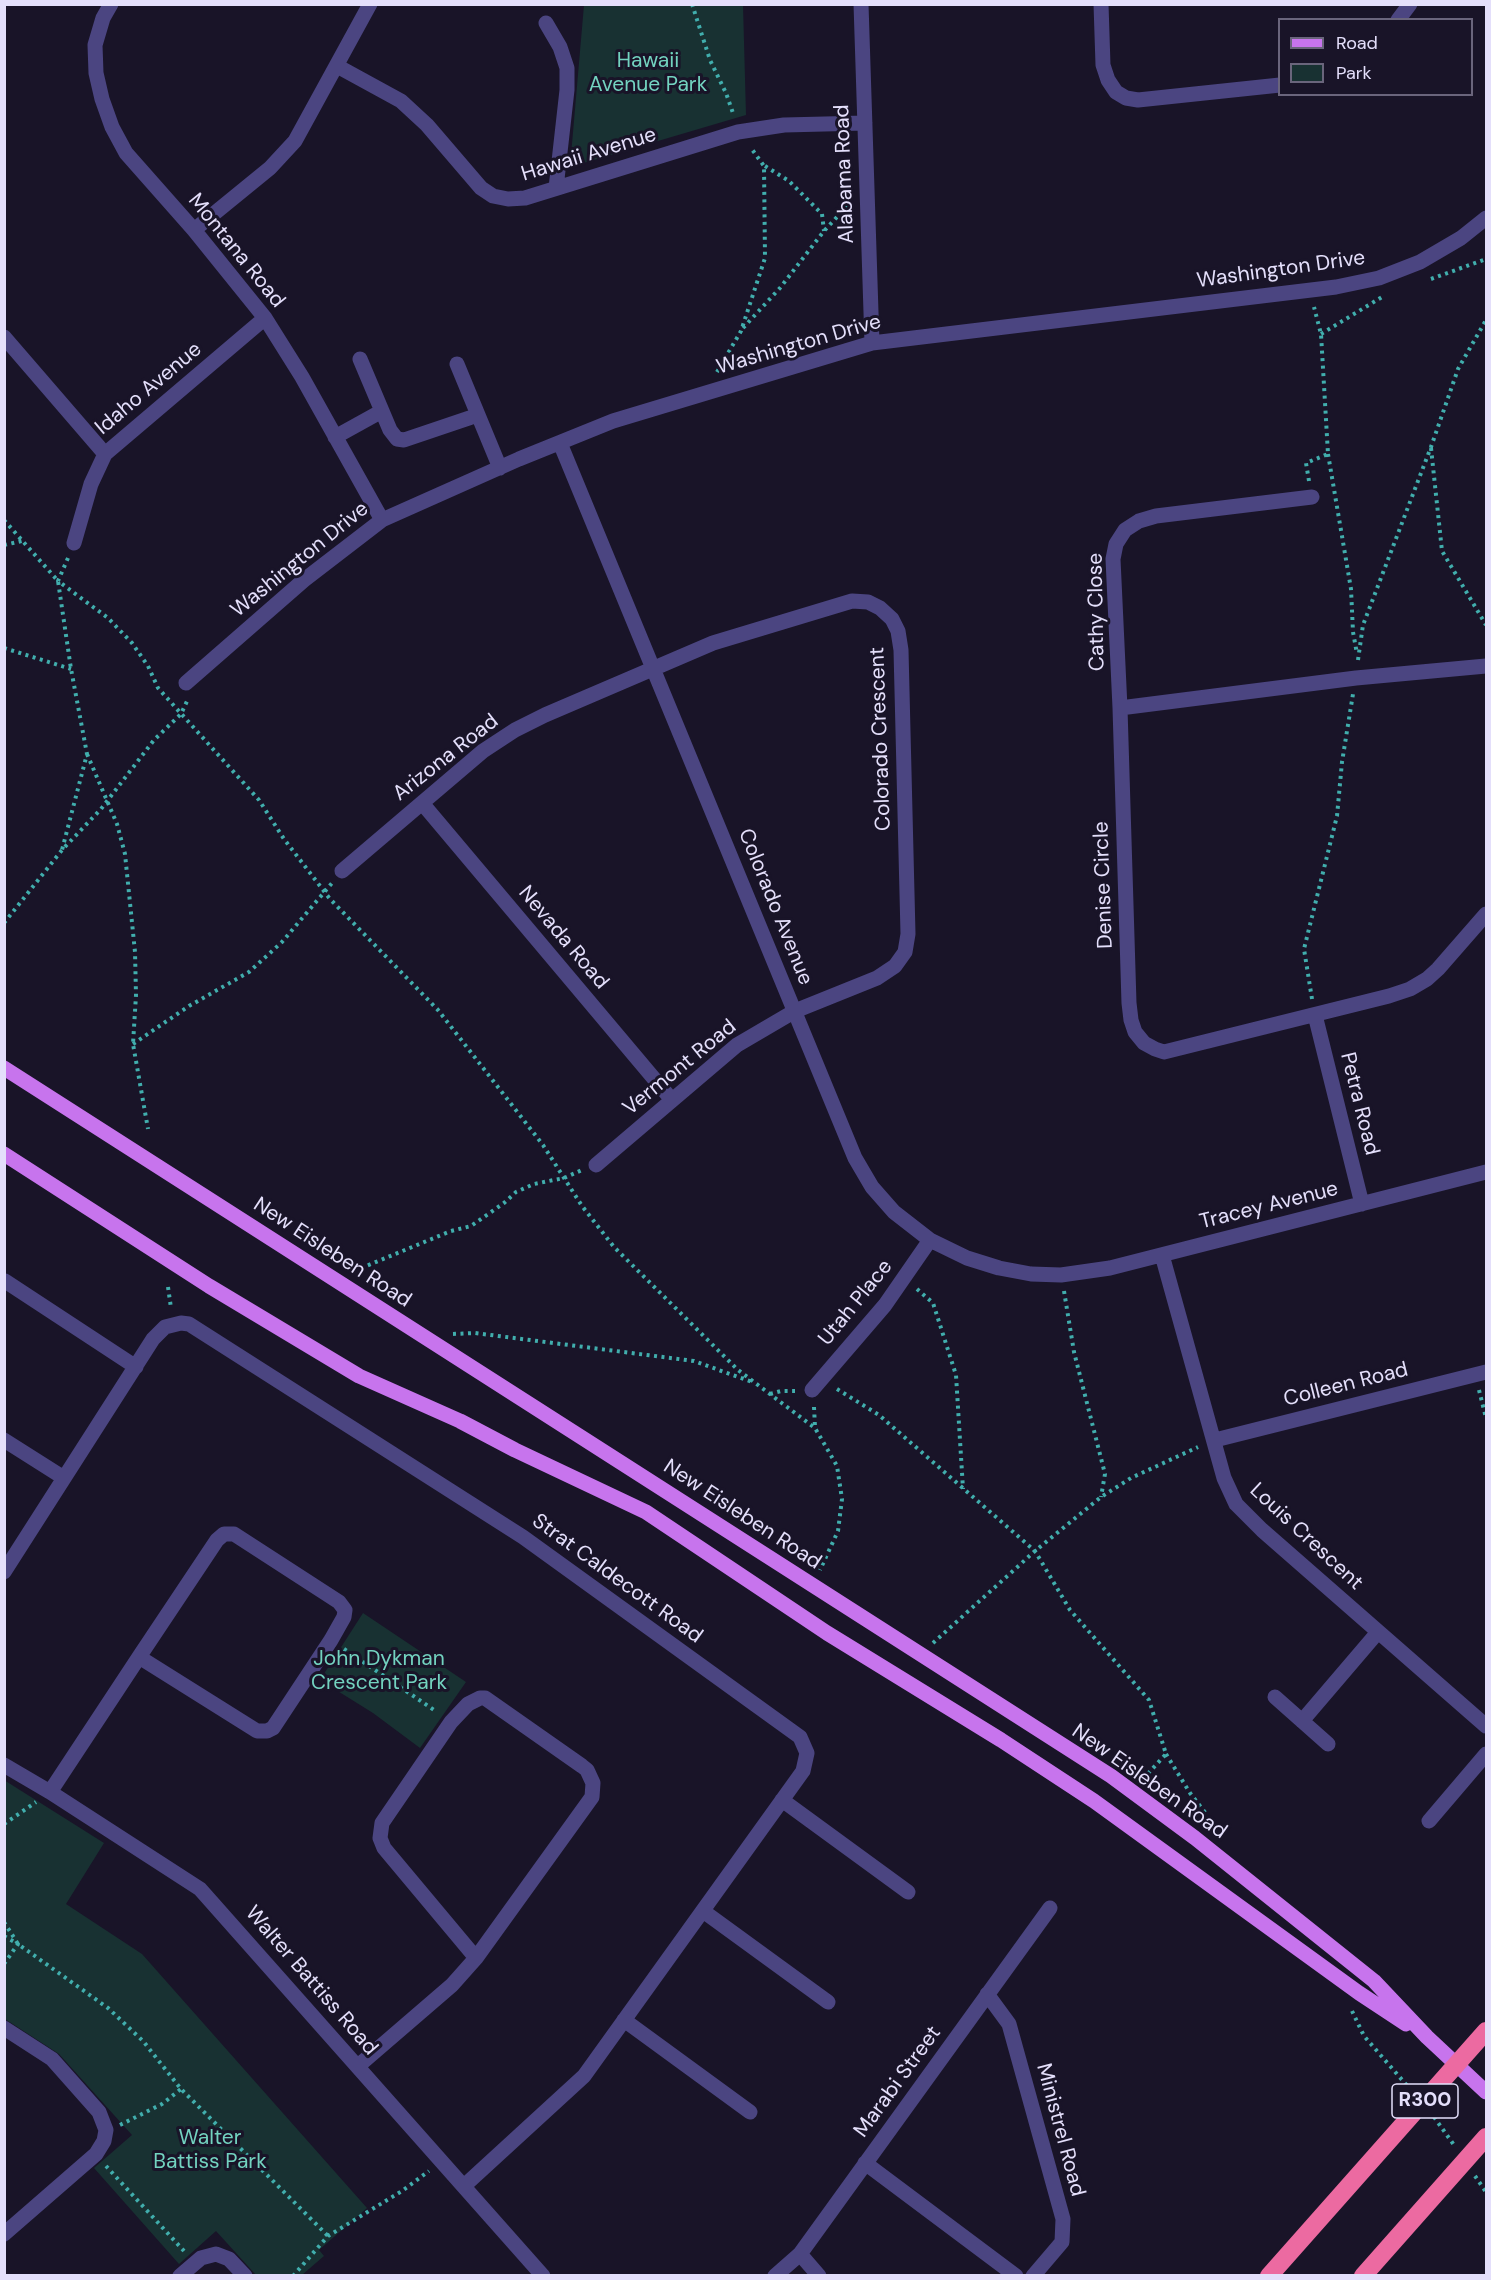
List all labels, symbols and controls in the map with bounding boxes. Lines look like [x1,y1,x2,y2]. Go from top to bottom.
legend [1278,18,1473,96]
text: Road [1336,31,1378,55]
park label: Hawaii Avenue Park [589,48,707,98]
text: Park [1336,61,1372,85]
street label: Alabama Road [830,104,860,244]
street label: Hawaii Avenue [519,123,659,187]
street label: Montana Road [182,189,290,313]
street label: Washington Drive [1195,246,1367,294]
street label: Washington Drive [714,309,884,381]
street label: Idaho Avenue [91,337,207,441]
street label: Washington Drive [226,497,374,623]
street label: Cathy Close [1083,553,1111,671]
street label: Colorado Crescent [865,647,897,831]
street label: Arizona Road [388,709,504,807]
street label: Denise Circle [1089,821,1119,949]
street label: Colorado Avenue [732,825,818,989]
street label: Nevada Road [513,881,613,995]
street label: Vermont Road [618,1015,742,1121]
street label: Petra Road [1334,1050,1384,1158]
street label: Tracey Avenue [1197,1177,1341,1235]
street label: New Eisleben Road [248,1193,416,1313]
street label: Utah Place [814,1255,898,1351]
street label: Colleen Road [1281,1357,1411,1413]
street label: New Eisleben Road [658,1455,826,1575]
street label: Louis Crescent [1244,1478,1368,1596]
street label: Strat Caldecott Road [527,1509,707,1649]
park label: John Dykman Crescent Park [311,1646,447,1696]
street label: New Eisleben Road [1067,1719,1231,1845]
street label: Walter Battiss Road [239,1901,383,2061]
street label: Marabi Street [849,2021,947,2143]
street label: Ministrel Road [1030,2061,1090,2199]
road number: R300 [1392,2084,1458,2118]
park label: Walter Battiss Park [153,2125,267,2175]

